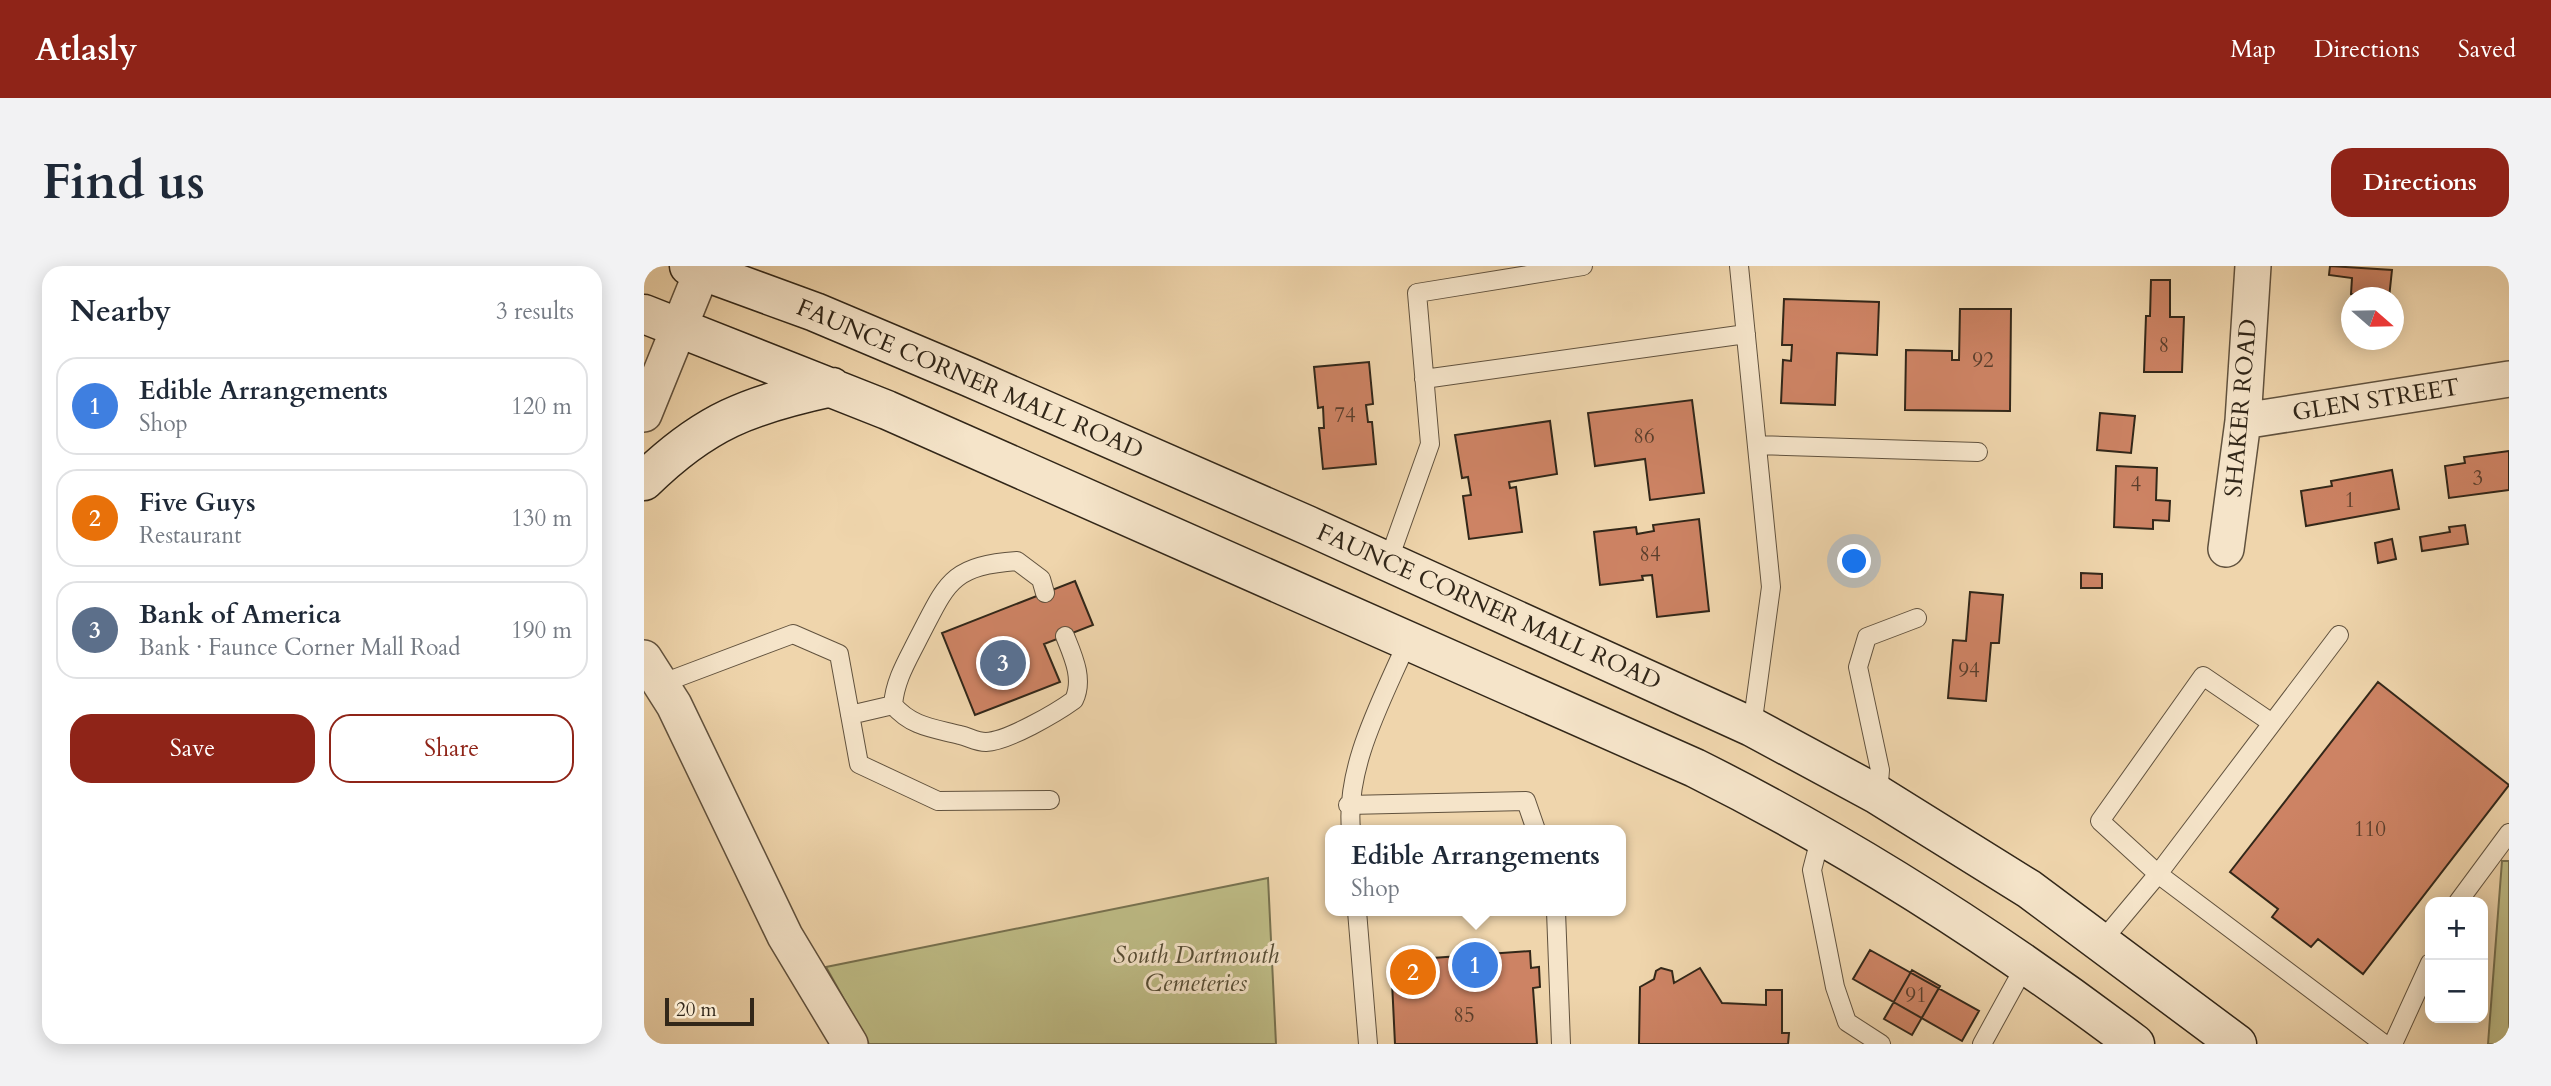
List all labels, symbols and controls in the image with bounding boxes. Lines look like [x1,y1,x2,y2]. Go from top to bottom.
text: Atlasly [35,27,137,72]
text: Map [2230,33,2276,66]
text: Directions [2314,33,2420,66]
text: Saved [2458,33,2516,66]
button: Directions [2331,148,2509,217]
text: Find us [42,149,205,216]
north arrow [2341,287,2404,350]
text: Nearby [70,291,171,332]
street label: FAUNCE CORNER MALL ROAD [792,291,1148,467]
text: 3 results [496,296,574,327]
street label: SHAKER ROAD [2217,317,2265,499]
house number: 8 [2159,331,2169,360]
house number: 92 [1972,346,1994,375]
street label: GLEN STREET [2290,371,2462,429]
text: Edible Arrangements [139,373,388,408]
text: 1 [89,391,101,422]
text: 120 m [511,391,572,422]
house number: 74 [1334,401,1356,430]
text: Shop [139,408,188,439]
house number: 86 [1633,422,1655,451]
house number: 3 [2473,464,2483,493]
house number: 4 [2131,470,2142,499]
text: Five Guys [139,485,256,520]
house number: 1 [2345,486,2355,515]
text: 2 [89,503,101,534]
text: 130 m [511,503,572,534]
street label: FAUNCE CORNER MALL ROAD [1312,516,1666,698]
text: Restaurant [139,520,242,551]
house number: 84 [1639,540,1661,569]
your location [1837,544,1871,578]
text: Bank of America [139,597,341,632]
text: 3 [89,615,101,646]
text: 190 m [511,615,572,646]
text: Bank · Faunce Corner Mall Road [139,632,461,663]
pin: 3 [980,637,1026,689]
house number: 94 [1958,656,1980,685]
button: Save [70,714,315,783]
button: Share [329,714,574,783]
house number: 110 [2354,815,2386,844]
popup [1325,825,1626,916]
text: Edible Arrangements [1351,838,1600,873]
text: Shop [1351,873,1400,904]
map controls [2425,897,2488,1023]
button: + [2425,897,2488,960]
park label: South Dartmouth Cemeteries [1113,939,1280,1000]
pin: 1 [1452,939,1498,991]
pin: 2 [1390,946,1436,998]
button: − [2425,960,2488,1023]
house number: 91 [1905,981,1927,1010]
scale bar [665,995,754,1027]
text: 20 m [676,997,717,1023]
house number: 85 [1453,1001,1475,1030]

